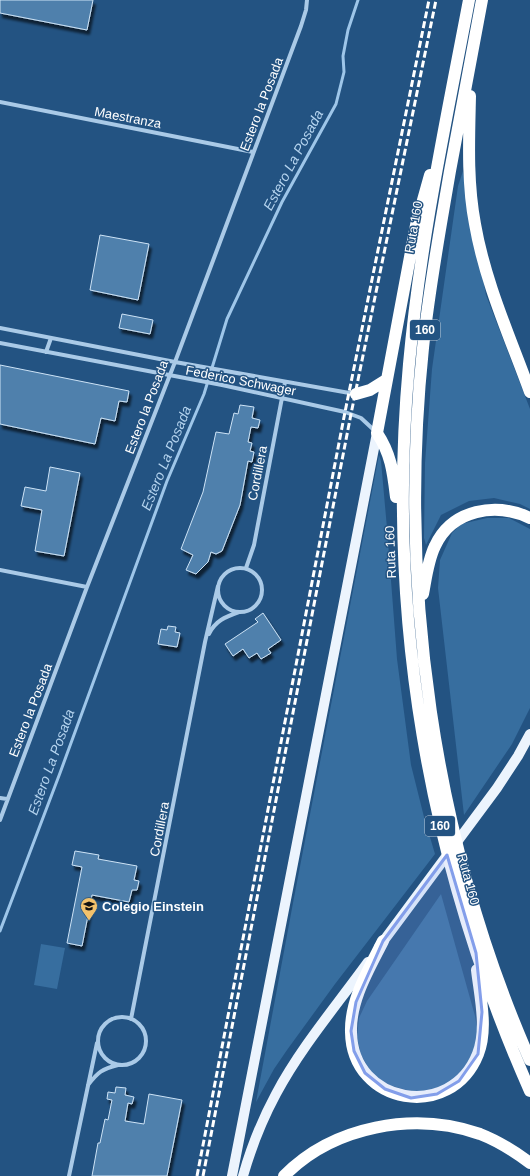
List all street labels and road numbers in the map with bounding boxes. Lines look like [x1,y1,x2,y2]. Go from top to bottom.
street label: Estero la Posada [237,55,286,153]
street label: Maestranza [93,104,163,131]
street label: Ruta 160 [402,200,425,254]
road number: 160 [410,320,440,340]
street label: Estero la Posada [122,358,171,456]
street label: Federico Schwager [185,362,298,399]
street label: Cordillera [245,444,270,502]
street label: Ruta 160 [382,525,399,579]
street label: Estero la Posada [6,661,55,759]
street label: Cordillera [147,800,172,858]
road number: 160 [425,816,455,836]
street label: Ruta 160 [454,852,483,907]

